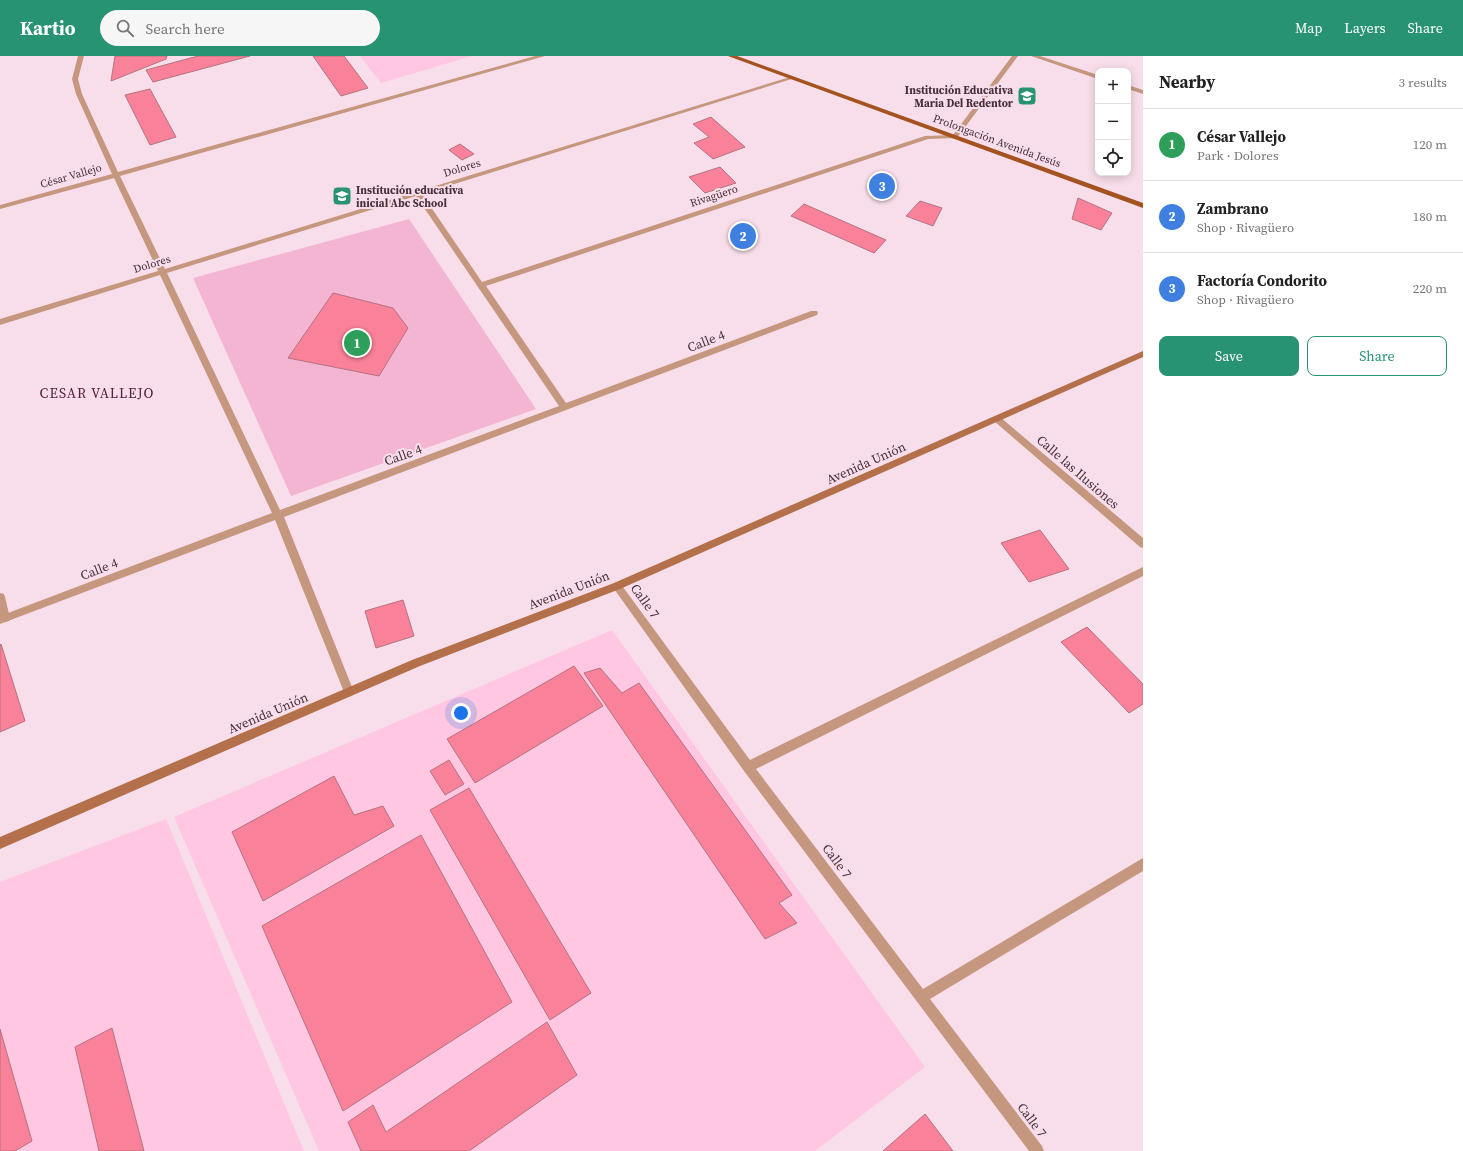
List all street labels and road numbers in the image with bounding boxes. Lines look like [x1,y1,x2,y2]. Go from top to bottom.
street label: Prolongación Avenida Jesús [931,111,1063,171]
street label: Dolores [442,155,483,181]
street label: César Vallejo [39,160,103,192]
street label: Rivagüero [688,181,740,211]
street label: Dolores [132,251,173,277]
street label: Calle 4 [685,326,728,356]
street label: Calle las Ilusiones [1033,431,1123,513]
street label: Avenida Unión [824,438,909,488]
street label: Calle 4 [382,440,425,470]
street label: Calle 4 [78,554,121,584]
street label: Avenida Unión [526,567,612,613]
street label: Calle 7 [627,580,664,622]
street label: Avenida Unión [225,688,311,737]
street label: Calle 7 [819,840,856,882]
street label: Calle 7 [1014,1099,1051,1141]

